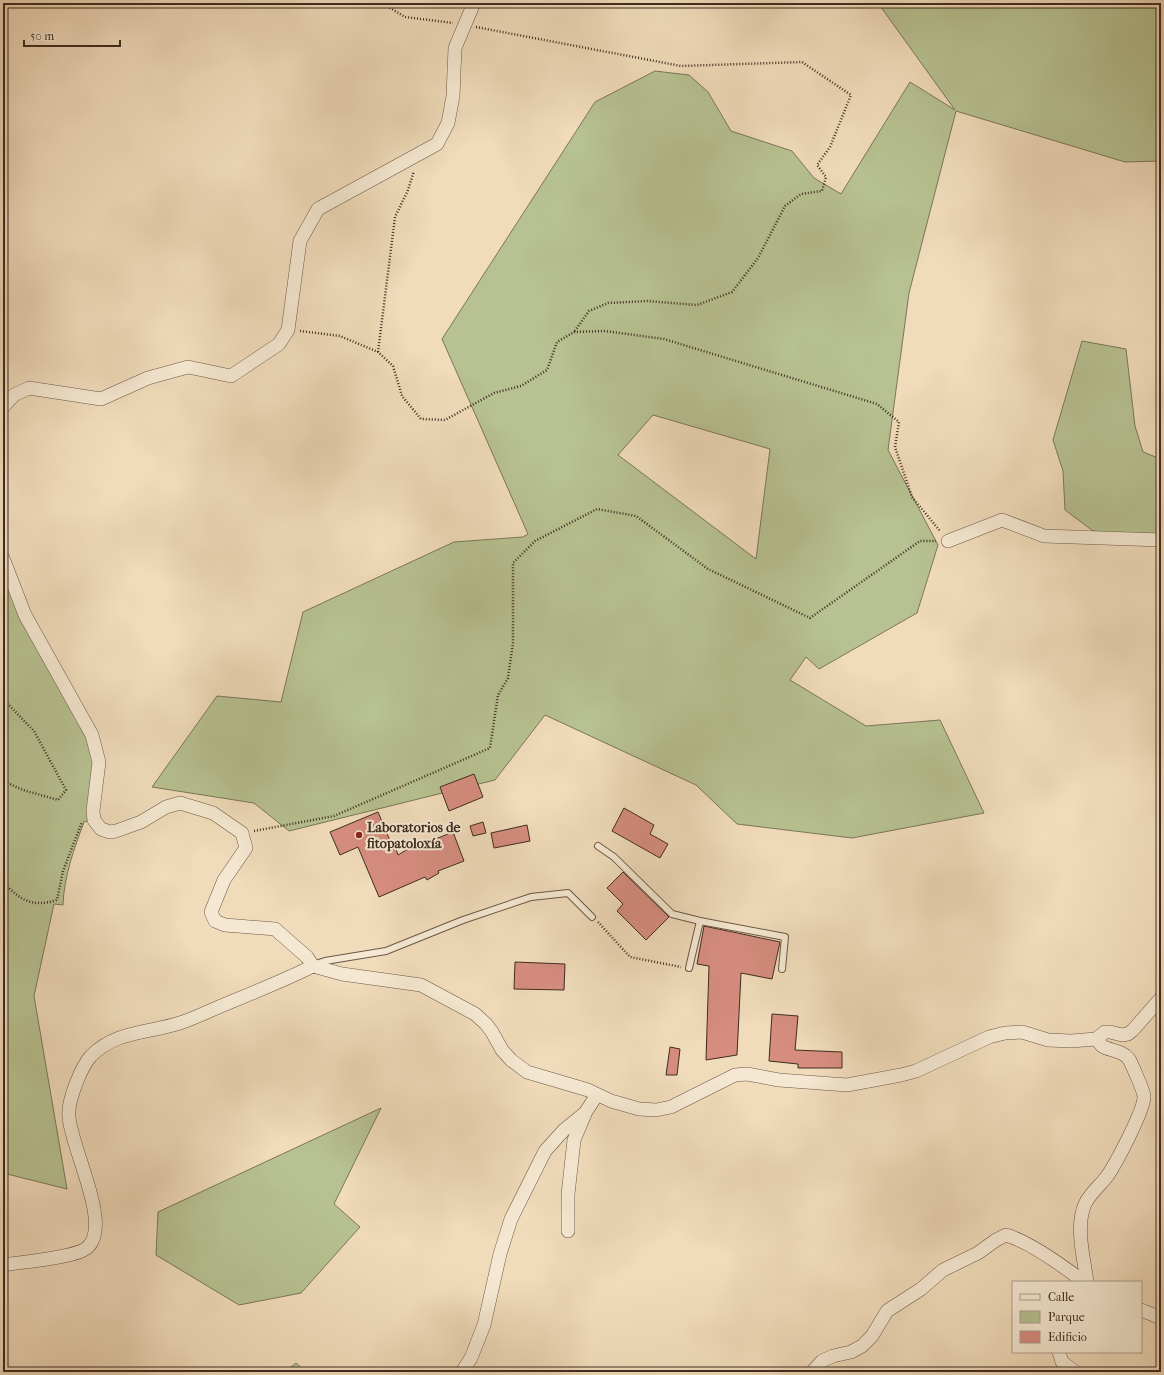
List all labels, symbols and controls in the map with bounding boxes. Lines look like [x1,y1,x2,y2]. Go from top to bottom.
scale bar [24,22,120,48]
text: 50 m [30,29,54,43]
place label: Laboratorios de fitopatoloxía [367,819,461,852]
marker: Laboratorios de fitopatoloxía [354,830,364,840]
legend [1012,1281,1142,1353]
text: Calle [1048,1290,1074,1304]
text: Parque [1048,1310,1085,1324]
text: Edificio [1048,1330,1087,1344]

